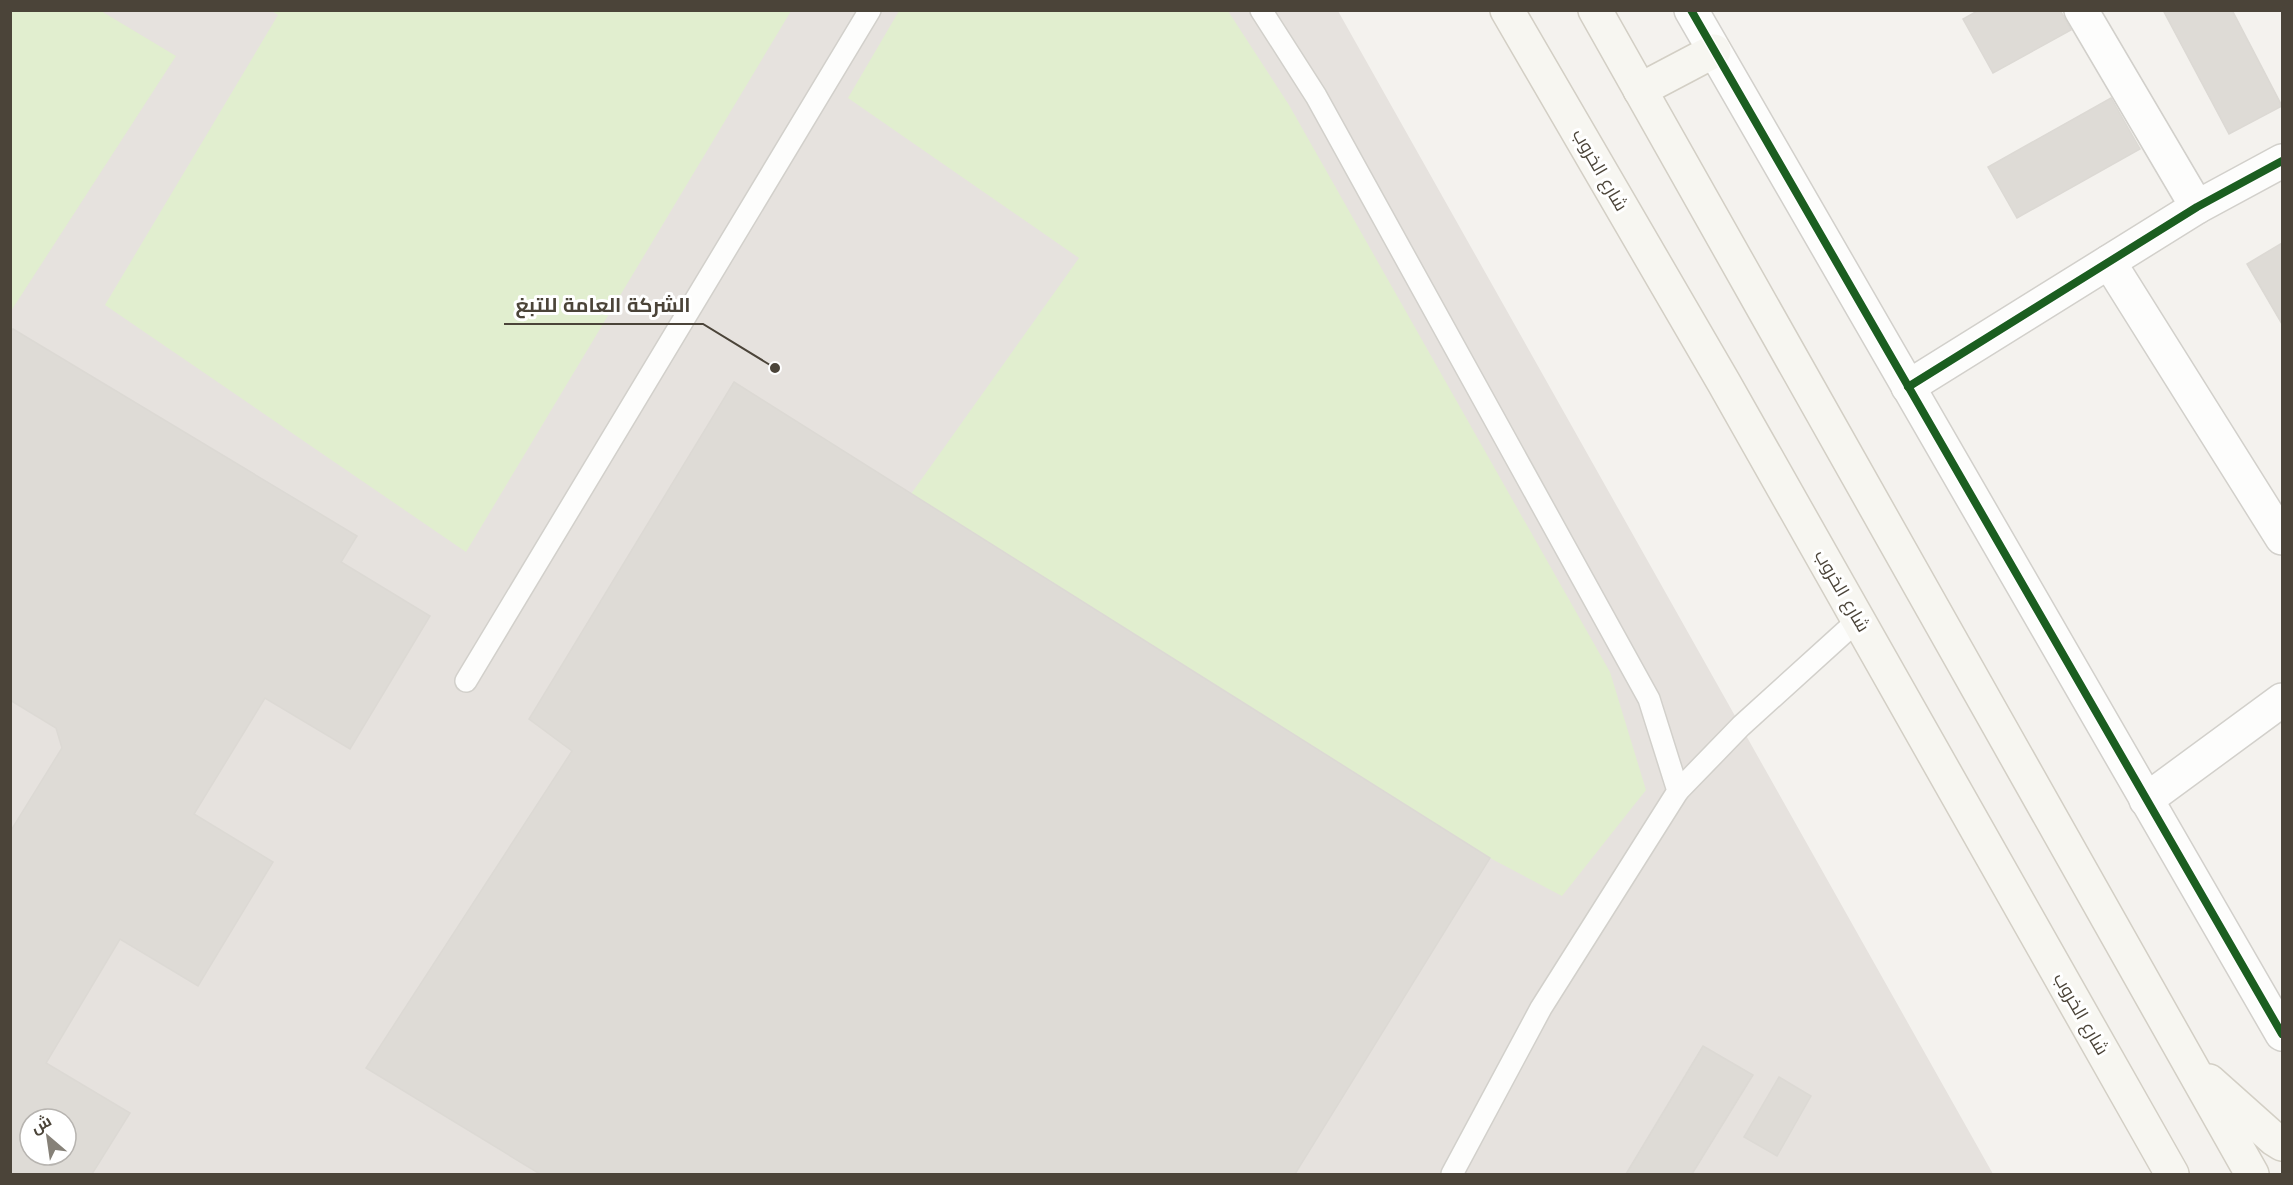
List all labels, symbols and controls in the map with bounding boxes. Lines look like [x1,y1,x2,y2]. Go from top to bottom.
street label: شارع الخروب [1567,125,1632,215]
callout: الشركة العامة للتبغ [504,286,703,324]
text: الشركة العامة للتبغ [515,293,691,319]
street label: شارع الخروب [1809,546,1874,636]
street label: شارع الخروب [2048,969,2113,1059]
north arrow [18,1107,78,1167]
text: ش [27,1111,55,1138]

